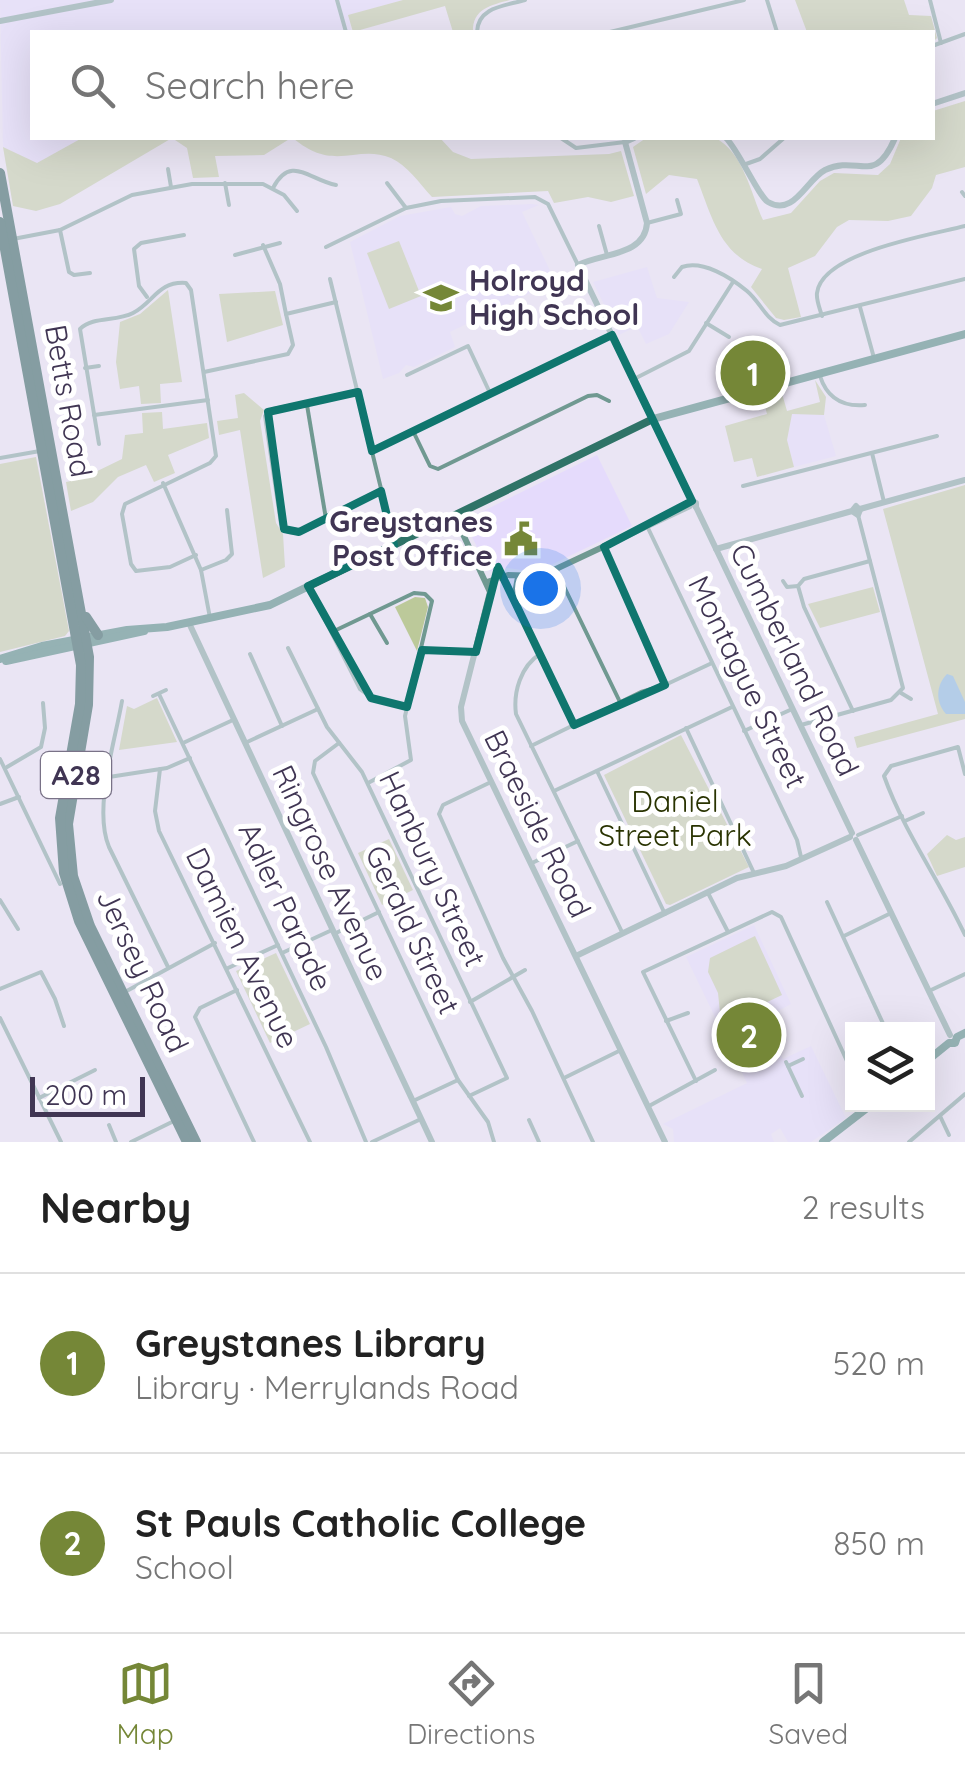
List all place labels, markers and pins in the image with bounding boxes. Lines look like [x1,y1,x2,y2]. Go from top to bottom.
place label: Holroyd High School [469,261,639,333]
school or university icon: Holroyd High School [422,279,460,317]
pin: 1 [720,336,786,410]
place label: Greystanes Post Office [329,502,493,574]
public building icon: Greystanes Post Office [502,520,540,558]
pin: 2 [716,998,782,1072]

